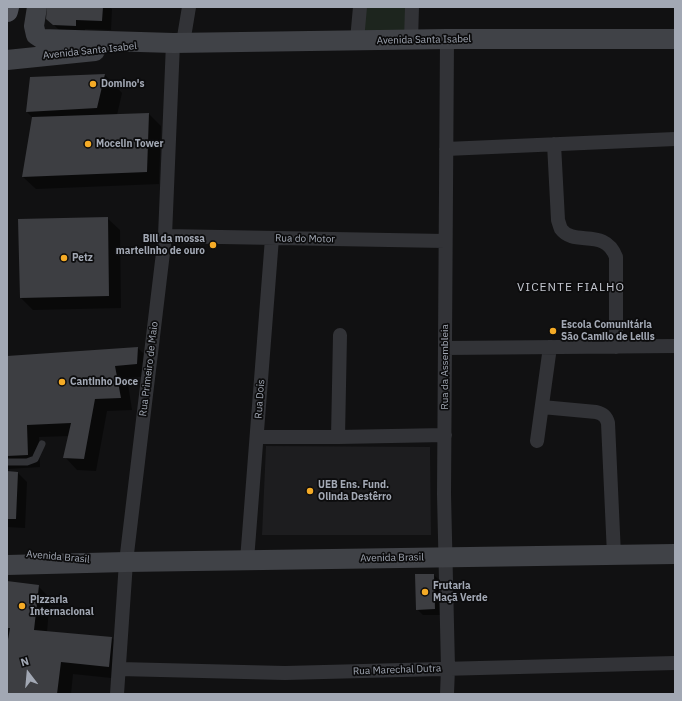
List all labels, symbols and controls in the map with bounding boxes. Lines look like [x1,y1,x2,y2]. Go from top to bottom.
street label: Avenida Santa Isabel [377,33,471,47]
street label: Avenida Santa Isabel [42,40,138,62]
place label: Domino's [101,78,145,90]
marker: Domino's [88,79,98,89]
place label: Mocelin Tower [96,138,163,150]
marker: Mocelin Tower [83,139,93,149]
street label: Rua do Motor [275,232,335,246]
place label: Bill da mossa martelinho de ouro [116,233,205,256]
marker: Bill da mossa martelinho de ouro [208,240,218,250]
place label: Petz [72,252,93,264]
marker: Petz [59,253,69,263]
district label: VICENTE FIALHO [517,281,625,295]
place label: Escola Comunitária São Camilo de Lellis [561,319,655,342]
street label: Rua Primeiro de Maio [137,321,161,417]
street label: Rua da Assembleia [439,324,451,410]
marker: Escola Comunitária São Camilo de Lellis [548,326,558,336]
place label: Cantinho Doce [70,376,138,388]
marker: Cantinho Doce [57,377,67,387]
street label: Rua Dois [253,379,267,419]
place label: UEB Ens. Fund. Olinda Destêrro [318,479,392,502]
marker: UEB Ens. Fund. Olinda Destêrro [305,486,315,496]
street label: Avenida Brasil [26,548,90,566]
street label: Avenida Brasil [360,551,424,565]
place label: Frutaria Maçã Verde [433,580,488,604]
marker: Frutaria Maçã Verde [420,587,430,597]
place label: Pizzaria Internacional [30,594,94,618]
marker: Pizzaria Internacional [17,601,27,611]
north arrow [8,653,48,693]
text: N [19,654,30,669]
street label: Rua Marechal Dutra [353,662,441,678]

